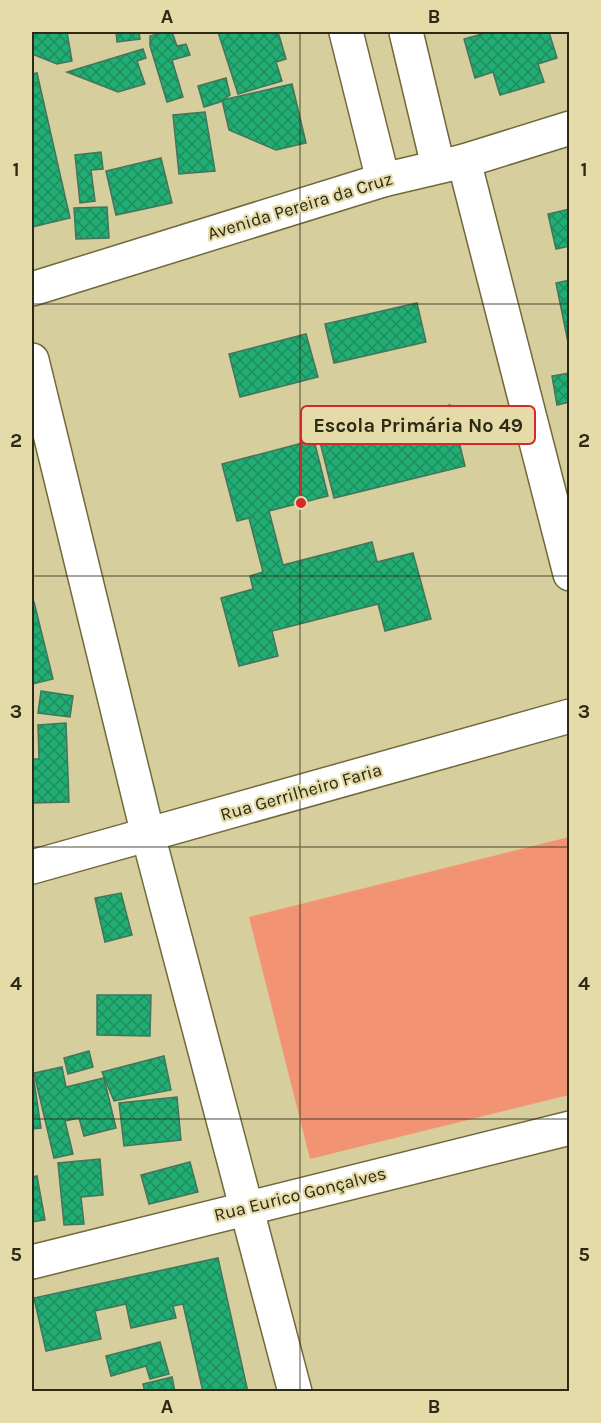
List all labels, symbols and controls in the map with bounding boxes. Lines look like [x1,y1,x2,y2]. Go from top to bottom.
text: A [161,5,174,28]
text: B [428,5,440,28]
text: 1 [12,158,20,181]
text: 1 [580,158,588,181]
street label: Avenida Pereira da Cruz [205,167,395,245]
callout: Escola Primária Nº 49 [301,406,535,444]
text: Escola Primária Nº 49 [313,414,523,437]
text: 2 [10,429,22,452]
text: 2 [578,429,590,452]
text: 3 [10,700,22,723]
text: 3 [578,700,590,723]
street label: Rua Gerrilheiro Faria [218,758,384,826]
text: 4 [10,972,22,995]
text: 4 [578,972,590,995]
street label: Rua Eurico Gonçalves [212,1162,388,1226]
text: 5 [10,1243,22,1266]
text: 5 [578,1243,590,1266]
text: A [161,1395,174,1418]
text: B [428,1395,440,1418]

